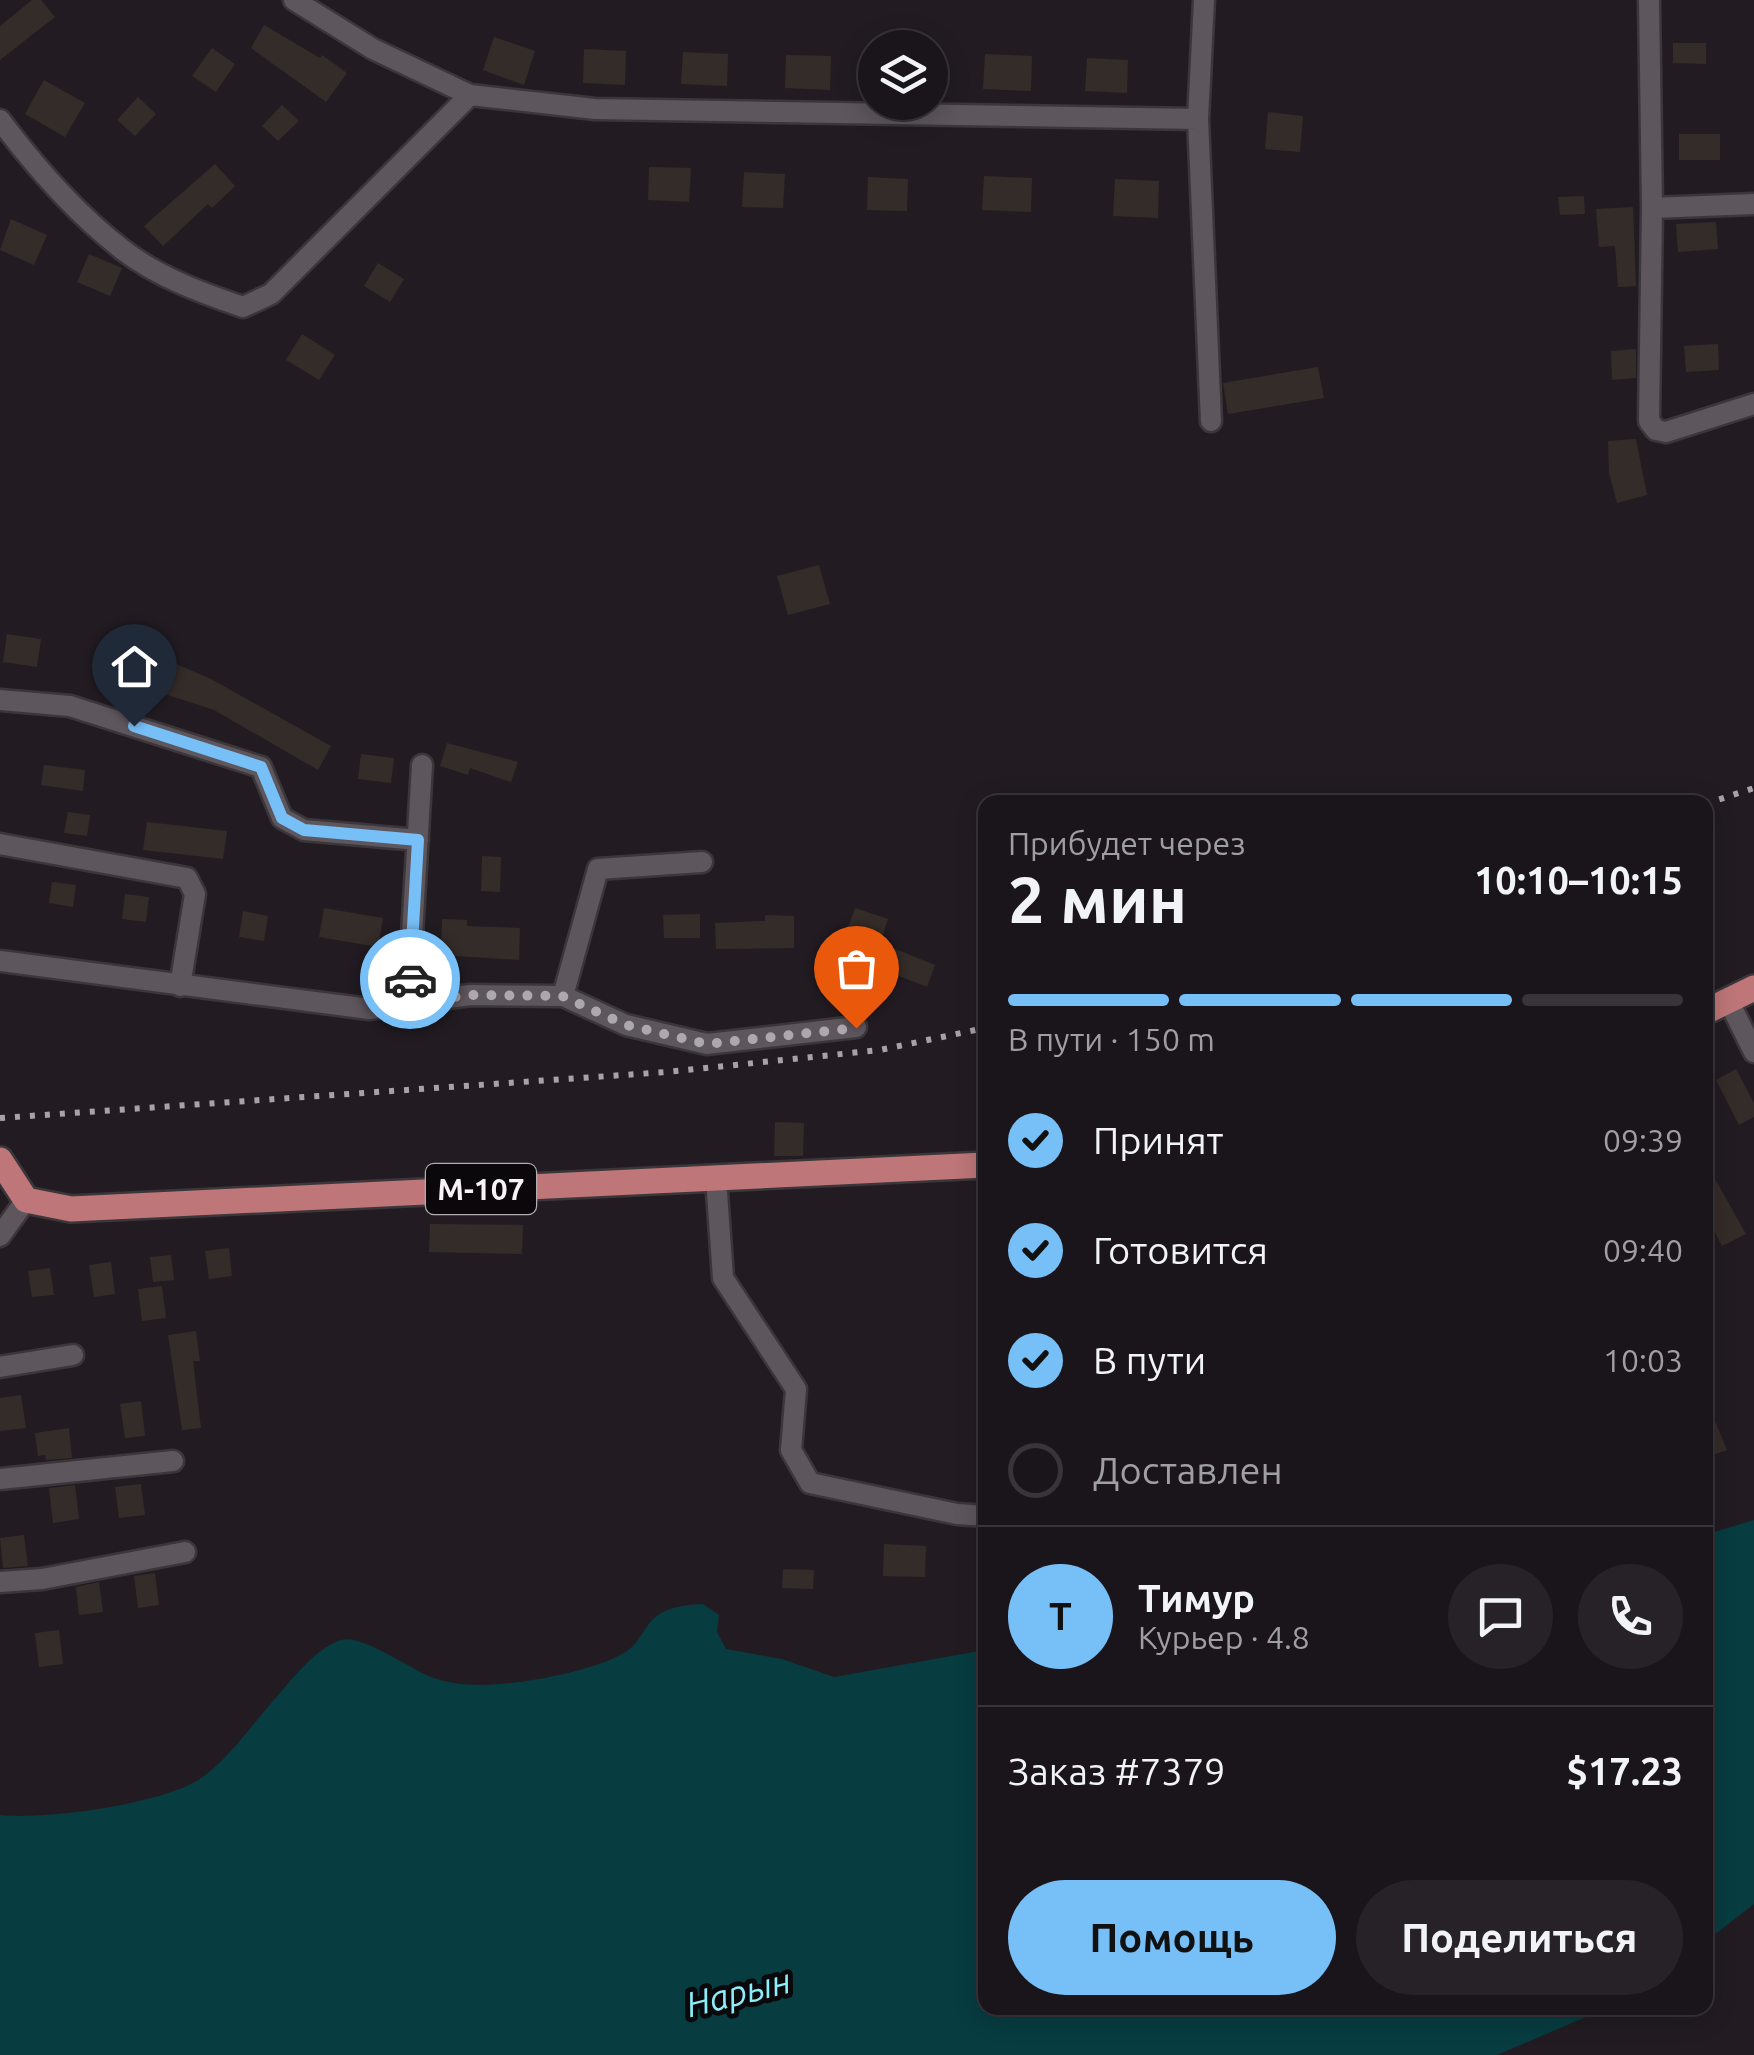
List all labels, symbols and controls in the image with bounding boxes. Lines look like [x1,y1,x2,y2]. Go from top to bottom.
map controls [858,30,948,120]
button: layers [858,30,948,120]
pin [92,624,177,727]
icon: home [107,639,162,694]
text: Прибудет через [1008,825,1246,861]
text: 10:10–10:15 [1474,859,1683,901]
text: 2 мин [1008,862,1187,935]
pin [814,926,899,1029]
courier [360,929,460,1029]
icon: bag [829,941,884,996]
icon: car [383,952,438,1007]
text: В пути · 150 m [1008,1021,1215,1057]
icon: check [1008,1113,1063,1168]
text: Принят [1093,1119,1223,1161]
text: 09:39 [1603,1122,1683,1158]
road number: М-107 [426,1164,536,1214]
icon: check [1008,1223,1063,1278]
text: Готовится [1093,1229,1268,1271]
text: 09:40 [1603,1232,1683,1268]
icon: check [1008,1333,1063,1388]
text: В пути [1093,1339,1206,1381]
text: 10:03 [1603,1342,1683,1378]
text: Доставлен [1093,1449,1283,1491]
button: chat [1448,1564,1553,1669]
button: phone [1578,1564,1683,1669]
text: Тимур [1138,1577,1255,1619]
text: Т [1049,1595,1072,1637]
text: Курьер · 4.8 [1138,1619,1310,1655]
text: Заказ #7379 [1008,1750,1226,1792]
text: $17.23 [1566,1750,1683,1792]
button: Помощь [1008,1880,1336,1995]
button: Поделиться [1356,1880,1683,1995]
water label: Нарын [682,1960,794,2024]

